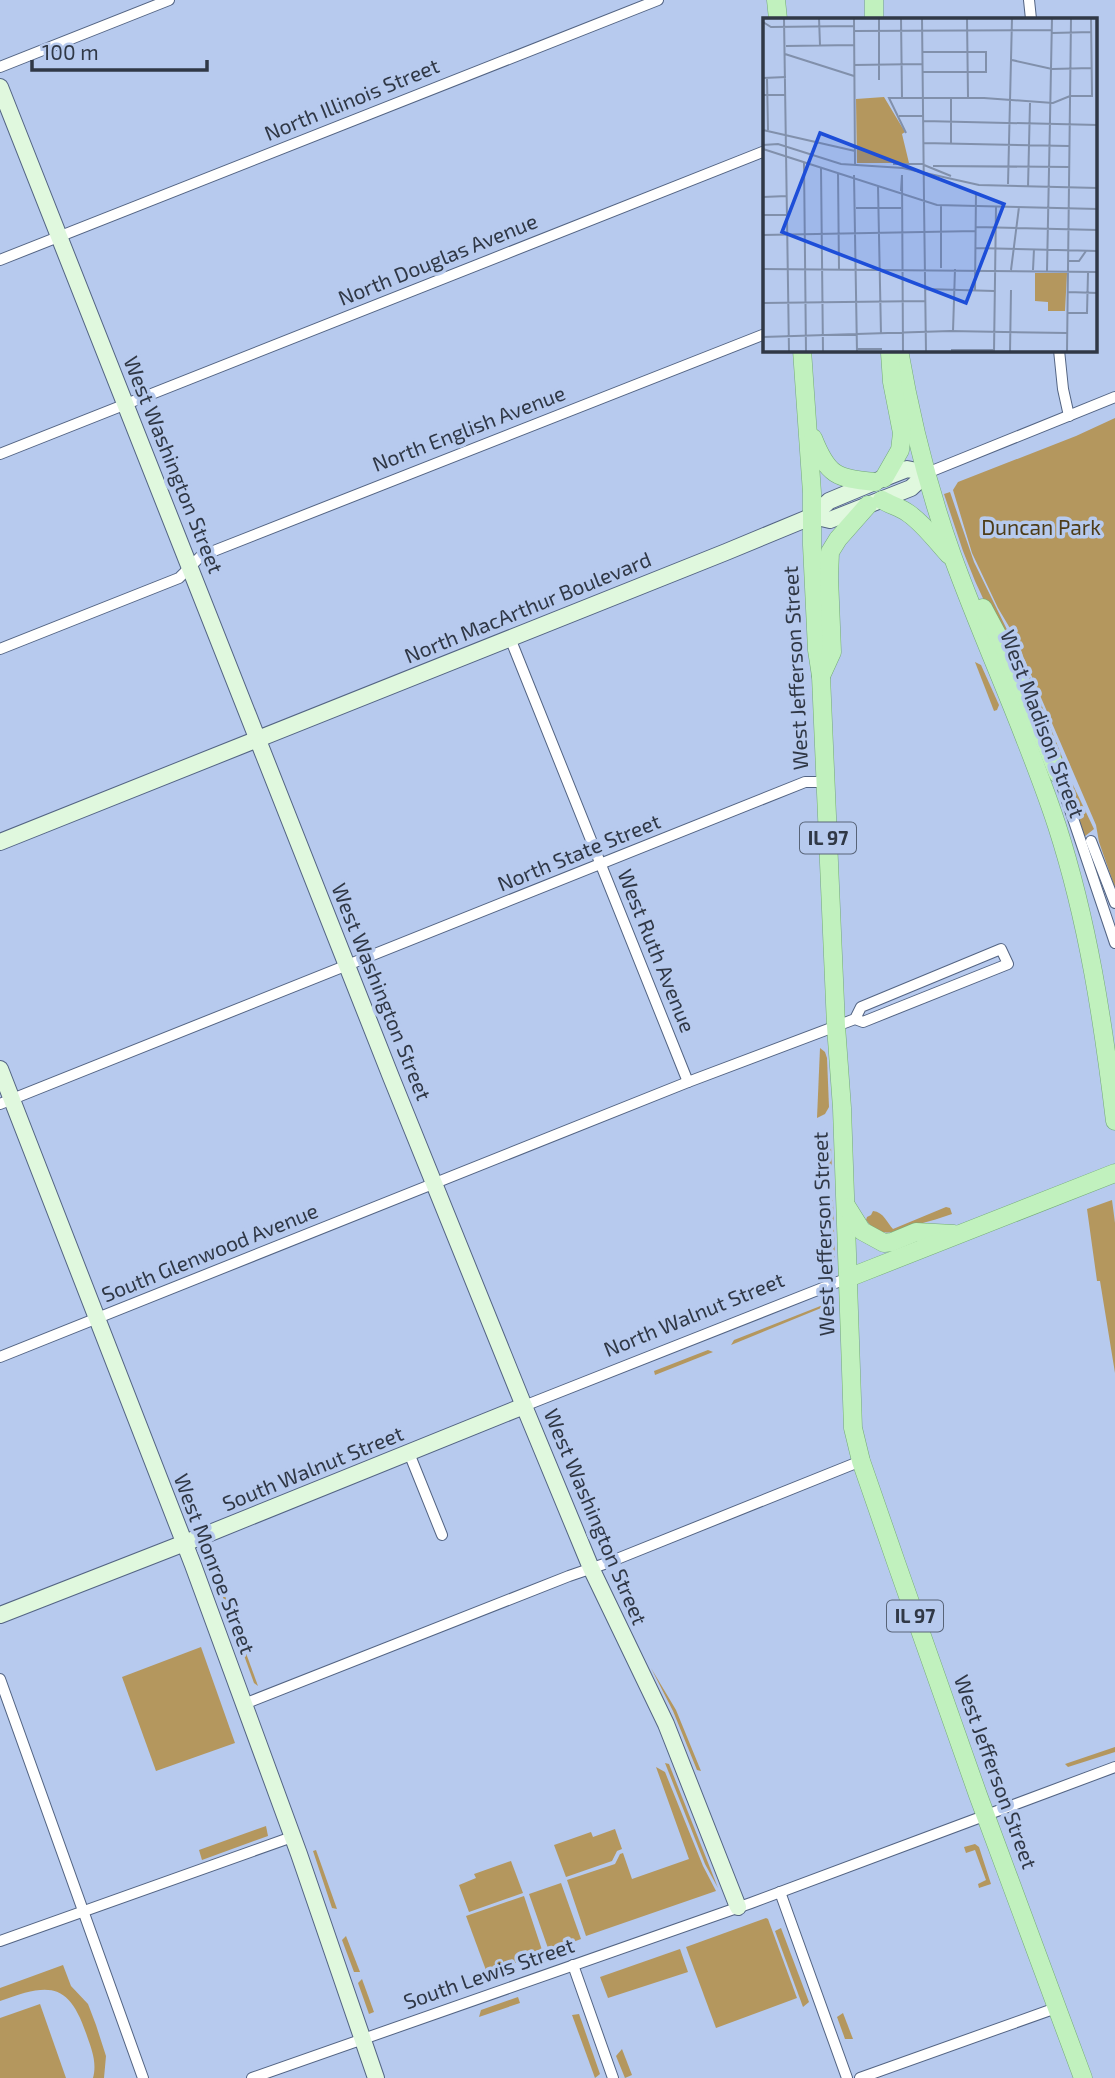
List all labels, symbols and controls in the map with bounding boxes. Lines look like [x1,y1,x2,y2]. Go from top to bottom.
inset map [763,18,1098,352]
scale bar [32,28,206,72]
text: 100 m [42,39,99,64]
street label: North Illinois Street [260,52,442,145]
street label: North Douglas Avenue [334,207,541,310]
street label: West Washington Street [119,352,229,577]
street label: North English Avenue [368,379,568,476]
park label: Duncan Park [981,514,1101,539]
street label: North MacArthur Boulevard [400,546,654,668]
street label: West Jefferson Street [777,565,812,771]
street label: West Madison Street [996,626,1091,821]
street label: North State Street [493,808,664,896]
road number: IL 97 [800,822,856,853]
street label: West Ruth Avenue [613,865,702,1036]
street label: West Washington Street [327,879,437,1104]
street label: West Jefferson Street [806,1131,839,1337]
street label: South Glenwood Avenue [98,1197,321,1306]
street label: North Walnut Street [600,1266,787,1361]
street label: West Washington Street [540,1405,653,1628]
street label: South Walnut Street [218,1420,407,1515]
street label: West Monroe Street [169,1470,261,1657]
road number: IL 97 [887,1600,943,1632]
street label: West Jefferson Street [950,1671,1043,1872]
street label: South Lewis Street [400,1932,577,2014]

